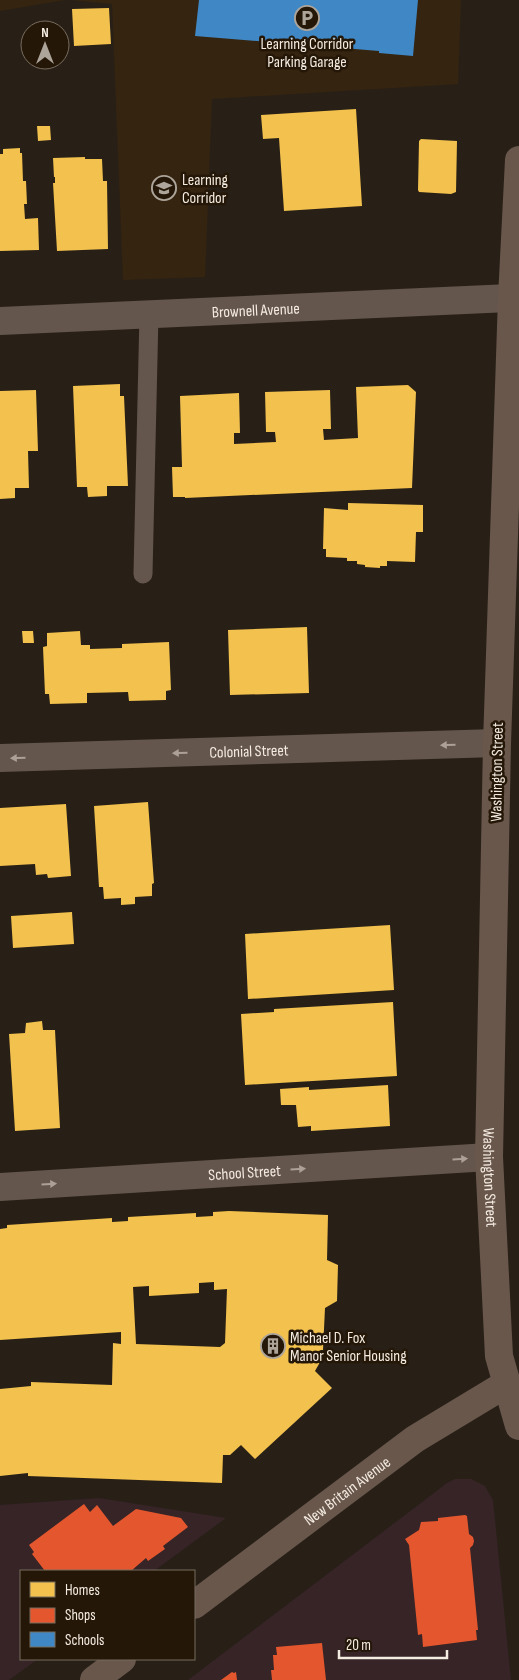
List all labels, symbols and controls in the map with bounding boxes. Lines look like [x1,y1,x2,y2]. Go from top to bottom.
parking icon: Learning Corridor Parking Garage [294,5,320,31]
north arrow [20,20,70,70]
text: N [41,24,49,41]
place label: Learning Corridor Parking Garage [261,35,354,72]
place label: Learning Corridor [182,171,228,208]
school or university icon: Learning Corridor [151,175,177,201]
street label: Brownell Avenue [211,300,300,322]
street label: Washington Street [487,722,508,822]
street label: Colonial Street [209,741,289,763]
one-way arrow [440,741,456,749]
one-way arrow [172,749,188,757]
one-way arrow [10,754,26,762]
street label: Washington Street [478,1128,501,1228]
one-way arrow [453,1155,469,1163]
street label: School Street [208,1162,282,1185]
one-way arrow [290,1165,306,1173]
one-way arrow [41,1180,57,1188]
place label: Michael D. Fox Manor Senior Housing [290,1329,407,1366]
building icon: Michael D. Fox Manor Senior Housing [260,1333,286,1359]
street label: New Britain Avenue [301,1453,395,1530]
legend [20,1570,195,1660]
text: Homes [65,1581,100,1600]
text: Shops [65,1606,96,1625]
scale bar [339,1628,446,1660]
text: Schools [65,1631,104,1650]
text: 20 m [346,1636,371,1655]

